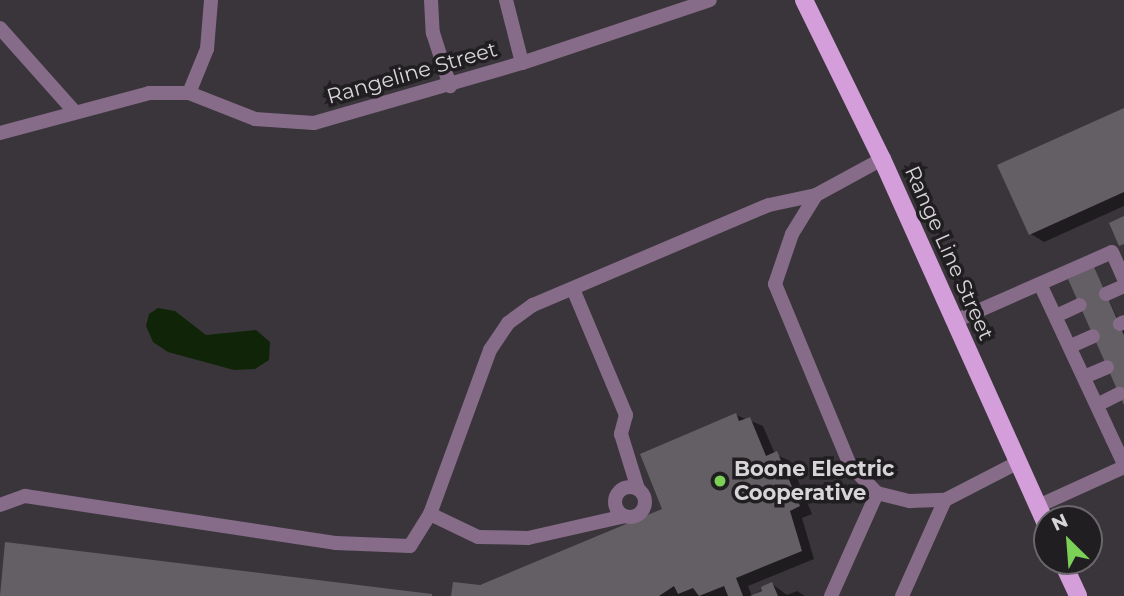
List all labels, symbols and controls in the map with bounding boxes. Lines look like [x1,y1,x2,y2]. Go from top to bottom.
street label: Rangeline Street [324,37,500,109]
street label: Range Line Street [899,162,999,344]
place label: Boone Electric Cooperative [734,456,894,506]
marker: Boone Electric Cooperative [712,473,728,489]
north arrow [1033,505,1103,575]
text: N [1048,509,1072,536]

